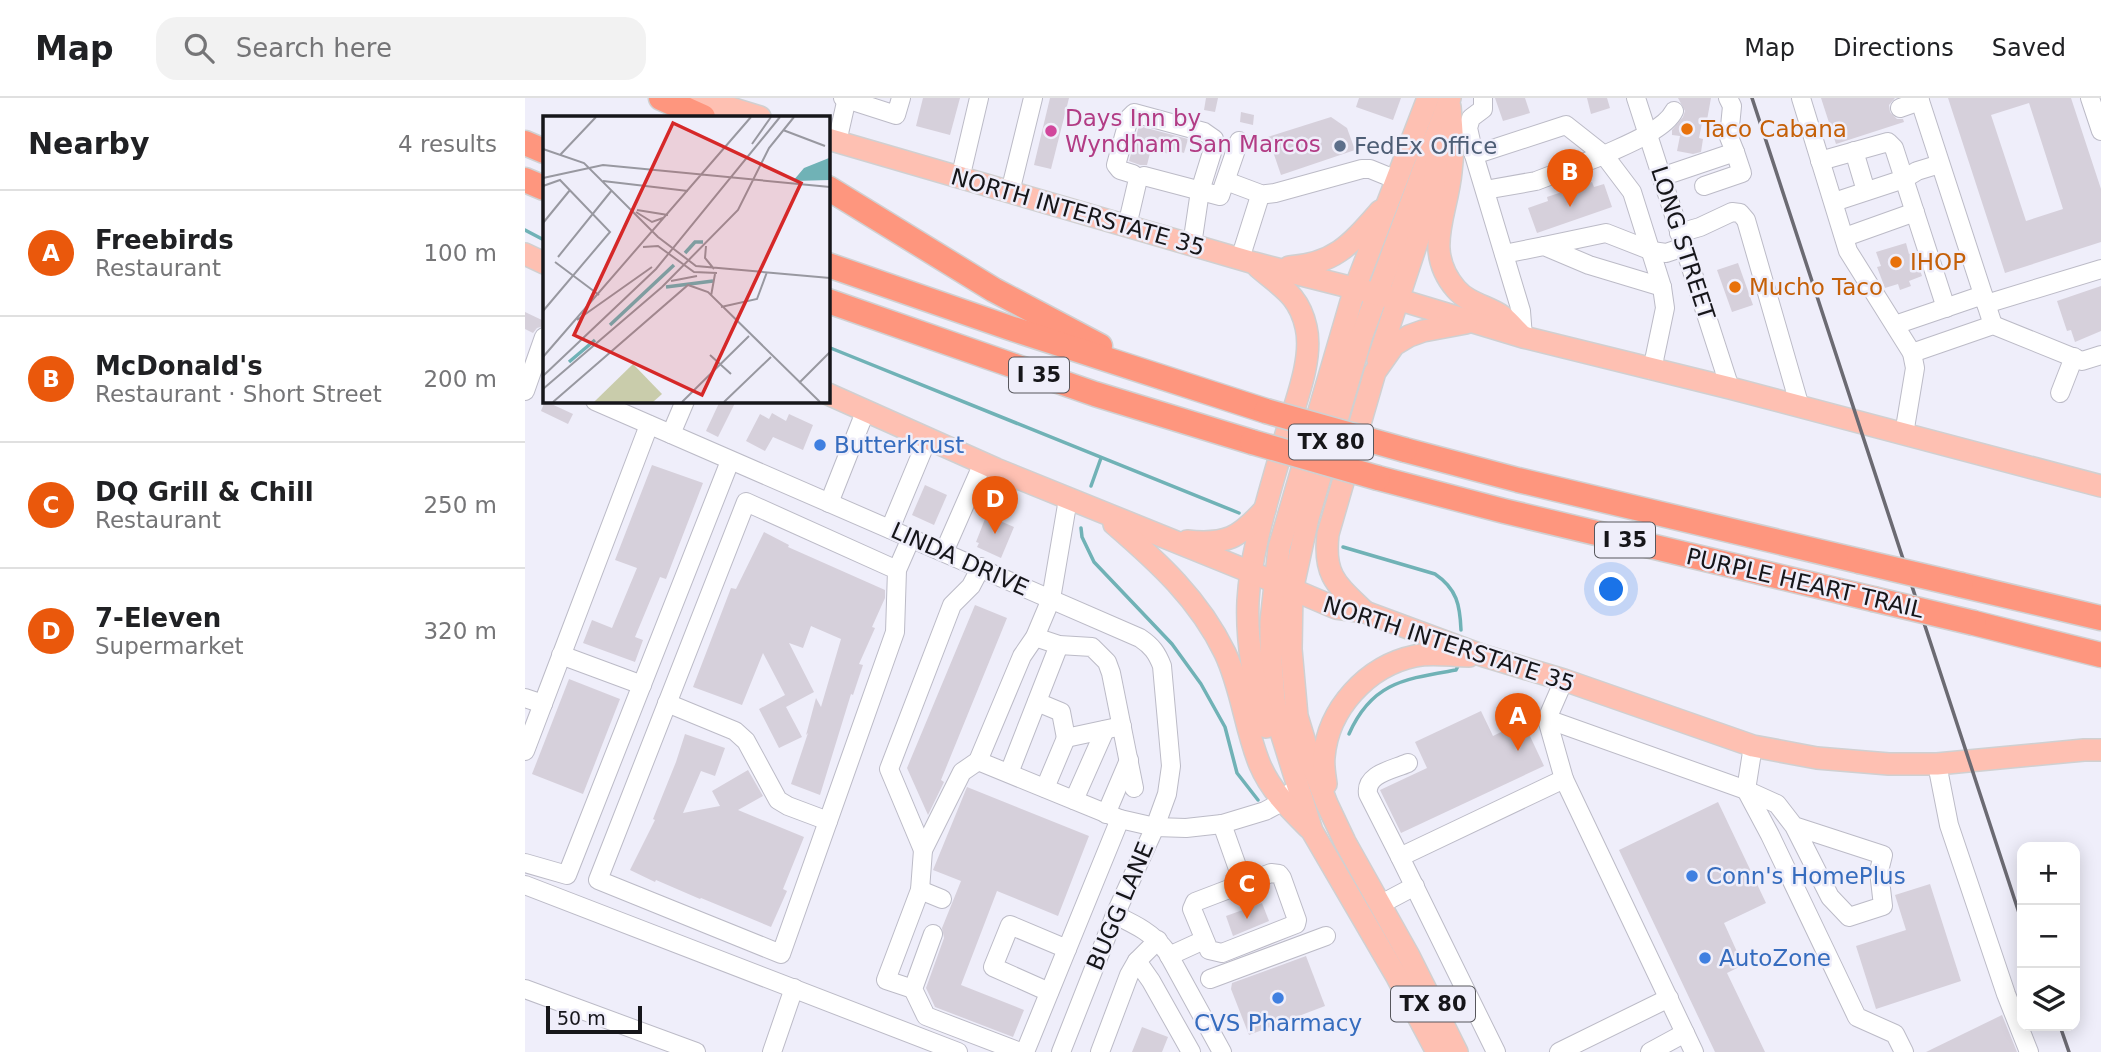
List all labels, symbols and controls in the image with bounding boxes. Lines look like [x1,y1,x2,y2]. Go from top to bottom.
search box [156,17,646,80]
text: Map [35,29,114,68]
icon: search [180,29,218,67]
text: Search here [236,33,392,63]
text: Map [1744,34,1795,62]
text: Directions [1833,34,1954,62]
text: Saved [1992,34,2066,62]
place label: Days Inn by Wyndham San Marcos [1065,105,1321,157]
inset map [543,116,829,402]
place label: Taco Cabana [1700,116,1847,142]
marker: Taco Cabana [1679,121,1695,137]
marker: Days Inn by Wyndham San Marcos [1043,123,1059,139]
text: Nearby [28,126,150,161]
text: 4 results [398,131,497,157]
place label: FedEx Office [1354,133,1497,159]
marker: FedEx Office [1332,138,1348,154]
pin: B [1547,149,1593,207]
street label: NORTH INTERSTATE 35 [948,163,1208,261]
street label: LONG STREET [1646,163,1720,324]
text: Freebirds [95,225,234,255]
text: A [42,240,60,266]
text: 100 m [423,240,497,266]
place label: IHOP [1910,249,1966,275]
marker: IHOP [1888,254,1904,270]
text: Restaurant [95,255,221,281]
place label: Mucho Taco [1749,274,1883,300]
marker: Mucho Taco [1727,279,1743,295]
text: McDonald's [95,351,263,381]
road number: I 35 [1009,358,1069,392]
text: B [42,366,60,392]
text: 200 m [423,366,497,392]
text: Restaurant · Short Street [95,381,382,407]
road number: TX 80 [1289,424,1373,460]
place label: Butterkrust [834,432,964,458]
marker: Butterkrust [812,437,828,453]
pin: D [972,476,1018,534]
text: DQ Grill & Chill [95,477,314,507]
text: C [43,492,59,518]
text: 250 m [423,492,497,518]
text: Restaurant [95,507,221,533]
street label: LINDA DRIVE [887,517,1033,601]
road number: I 35 [1595,522,1655,558]
street label: PURPLE HEART TRAIL [1684,543,1926,623]
your location [1594,572,1628,606]
street label: NORTH INTERSTATE 35 [1320,591,1578,697]
text: 7-Eleven [95,603,221,633]
text: D [41,618,61,644]
text: 320 m [423,618,497,644]
text: Supermarket [95,633,244,659]
pin: A [1495,693,1541,751]
street label: BUGG LANE [1081,838,1159,974]
map controls [2017,842,2080,1031]
button: + [2017,842,2080,905]
pin: C [1224,861,1270,919]
place label: Conn's HomePlus [1706,863,1906,889]
marker: Conn's HomePlus [1684,868,1700,884]
button: − [2017,905,2080,968]
place label: AutoZone [1719,945,1831,971]
marker: AutoZone [1697,950,1713,966]
button: layers [2017,968,2080,1031]
road number: TX 80 [1391,986,1475,1021]
marker: CVS Pharmacy [1270,990,1286,1006]
scale bar [546,1003,642,1035]
text: 50 m [557,1007,606,1029]
place label: CVS Pharmacy [1194,1010,1362,1036]

